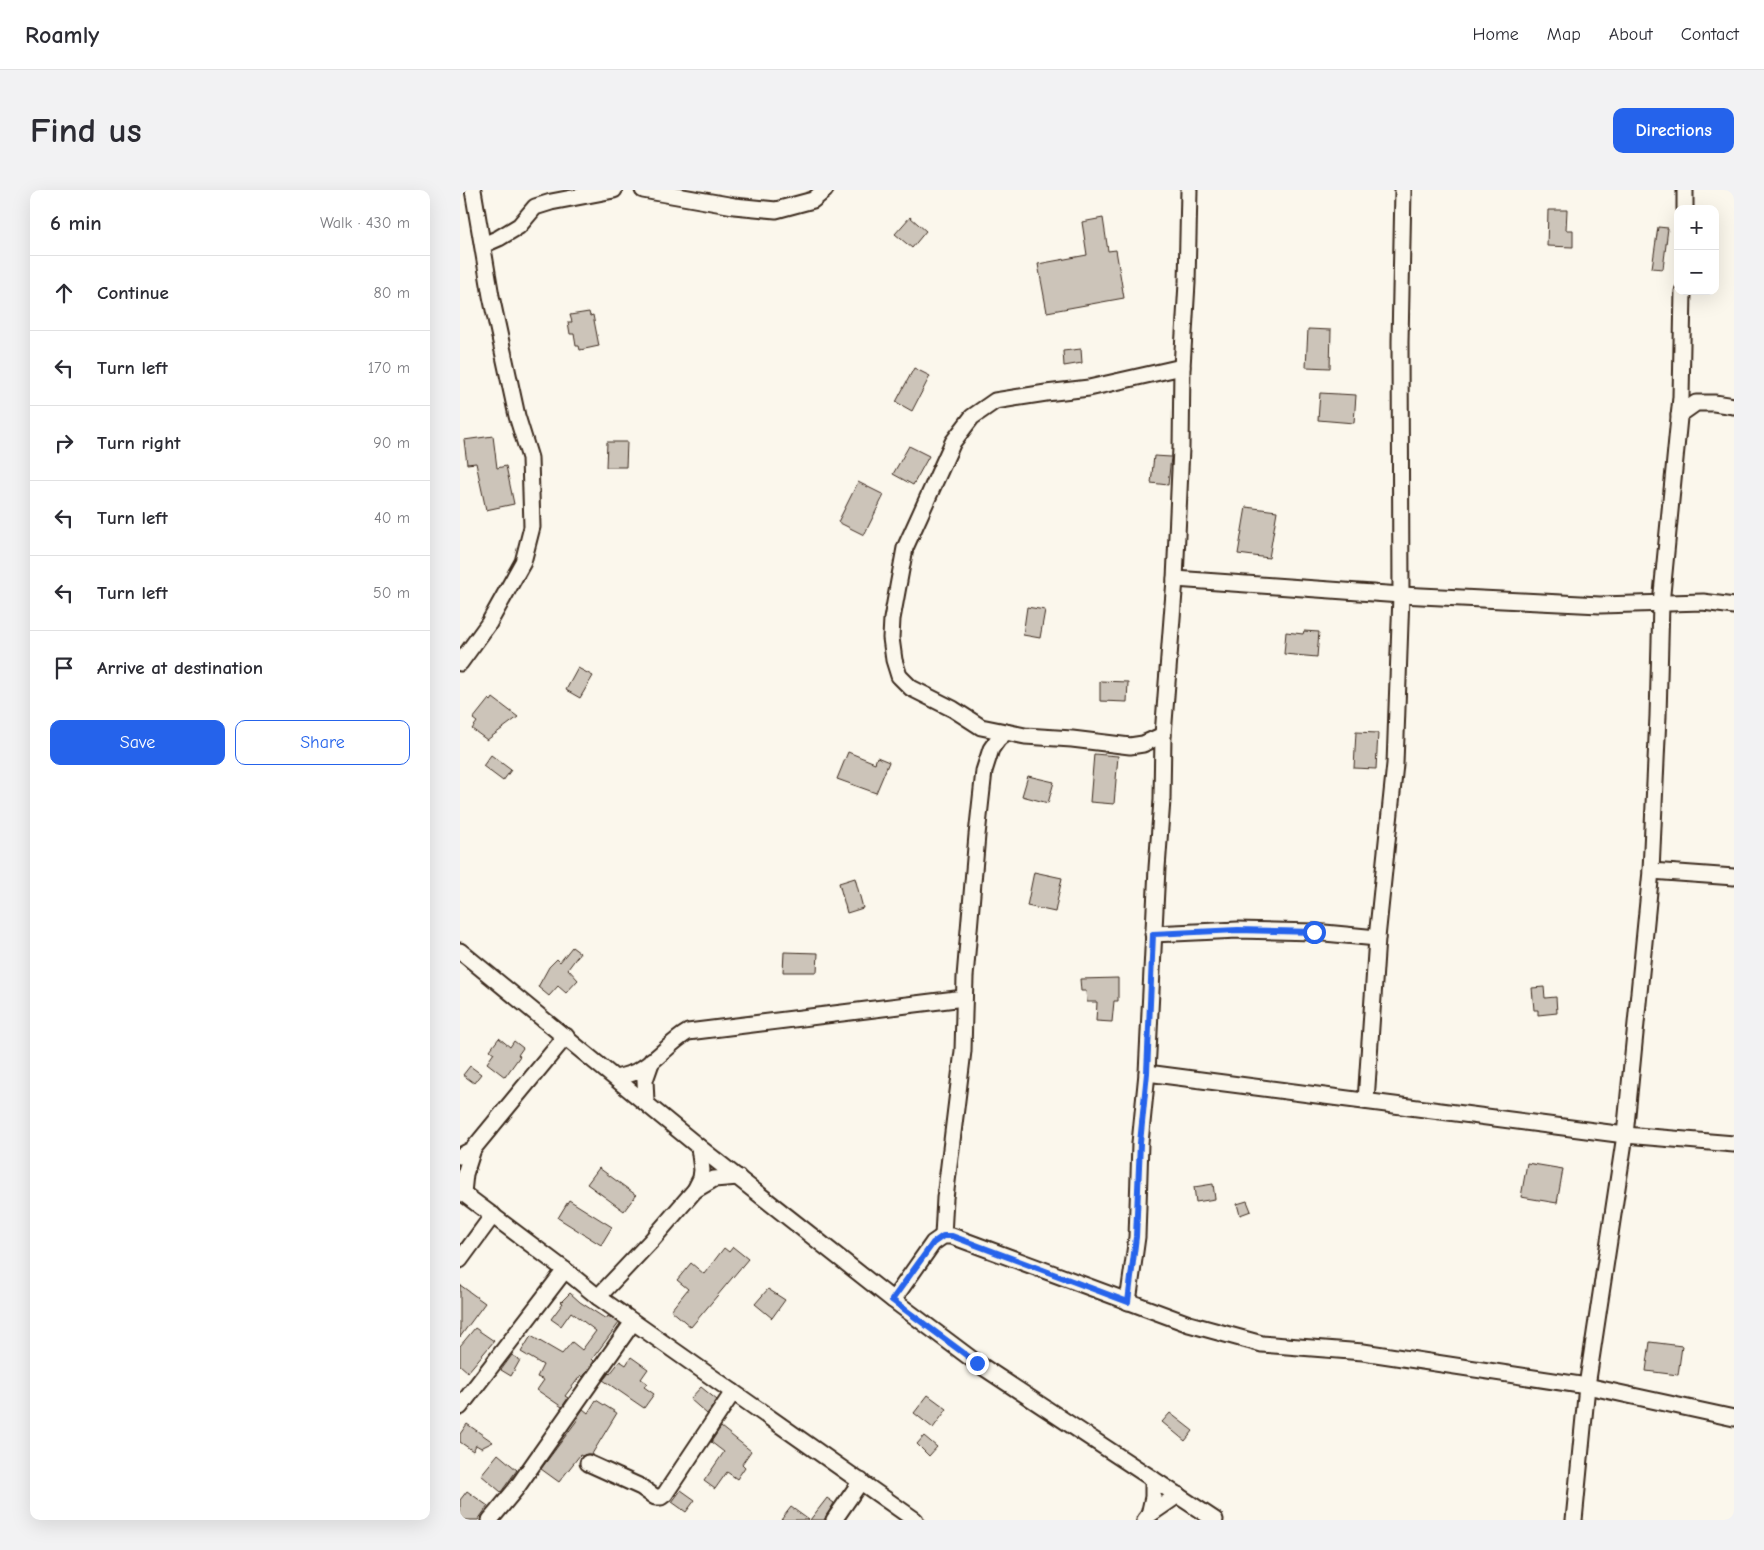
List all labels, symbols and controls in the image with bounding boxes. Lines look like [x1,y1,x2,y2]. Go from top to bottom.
text: Roamly [25,21,99,49]
text: Home [1472,24,1519,45]
text: Map [1547,24,1581,45]
text: About [1609,24,1653,45]
text: Contact [1681,24,1739,45]
button: Directions [1613,108,1734,153]
text: Find us [30,110,142,151]
map controls [1674,205,1719,295]
button: + [1674,205,1719,250]
text: 6 min [50,211,102,235]
text: Walk · 430 m [320,214,410,232]
button: − [1674,250,1719,295]
icon: ahead [50,279,78,307]
text: Continue [97,282,169,304]
text: 80 m [373,284,410,302]
icon: left [50,354,78,382]
text: Turn left [97,357,168,379]
text: 170 m [368,359,410,377]
icon: right [50,429,78,457]
text: Turn right [97,432,181,454]
text: 90 m [373,434,410,452]
icon: left [50,504,78,532]
text: Turn left [97,507,168,529]
text: 40 m [374,509,410,527]
icon: left [50,579,78,607]
text: Turn left [97,582,168,604]
text: 50 m [373,584,410,602]
icon: arrive [50,654,78,682]
text: Arrive at destination [97,657,263,679]
button: Save [50,720,225,765]
button: Share [235,720,410,765]
route start [1303,921,1326,944]
route end [966,1352,989,1375]

